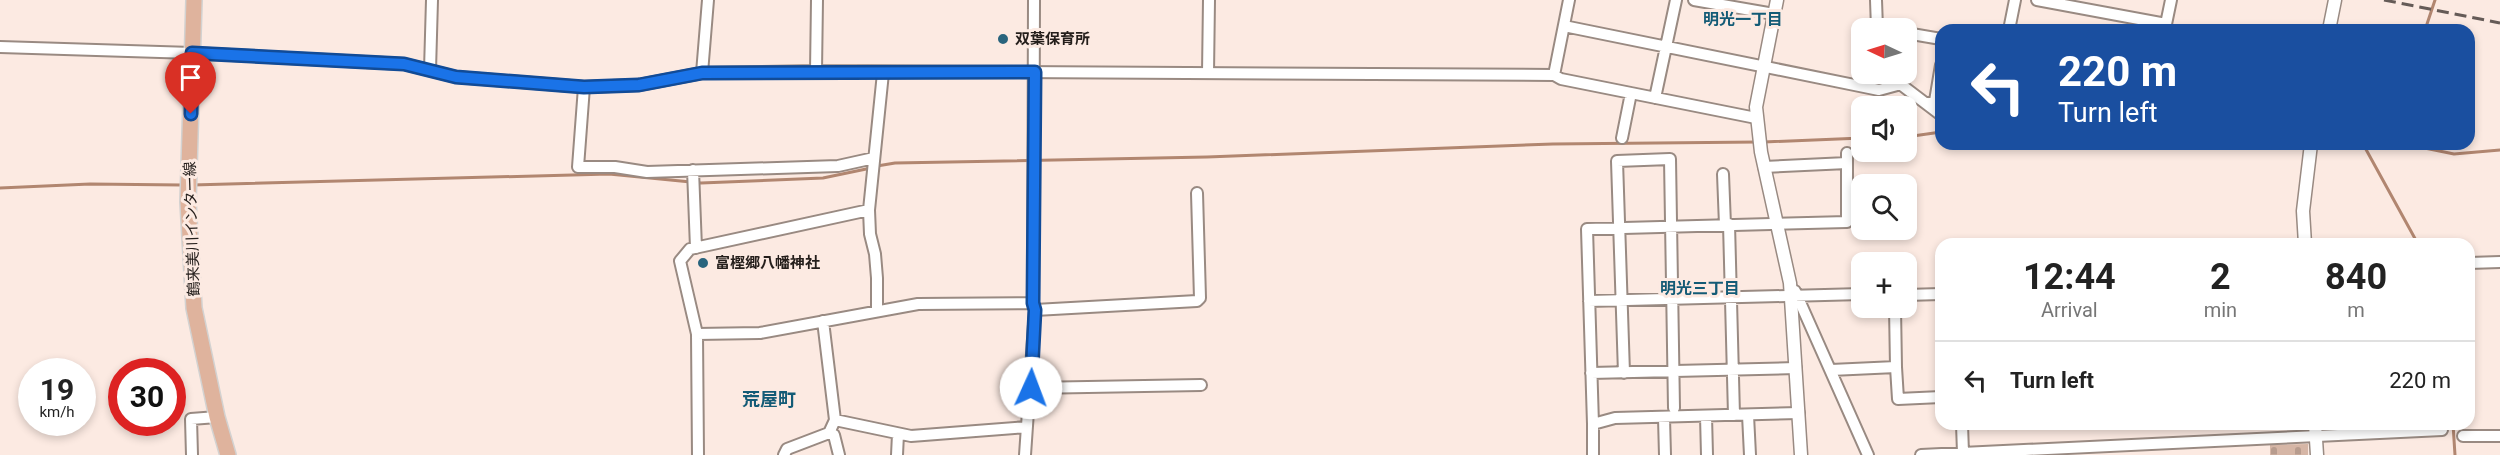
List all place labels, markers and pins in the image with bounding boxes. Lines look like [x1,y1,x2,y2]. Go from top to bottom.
place label: 双葉保育所 [1015,30,1090,48]
marker: 双葉保育所 [996,32,1010,46]
pin [165,52,216,114]
place label: 富樫郷八幡神社 [715,254,820,272]
marker: 富樫郷八幡神社 [696,256,710,270]

